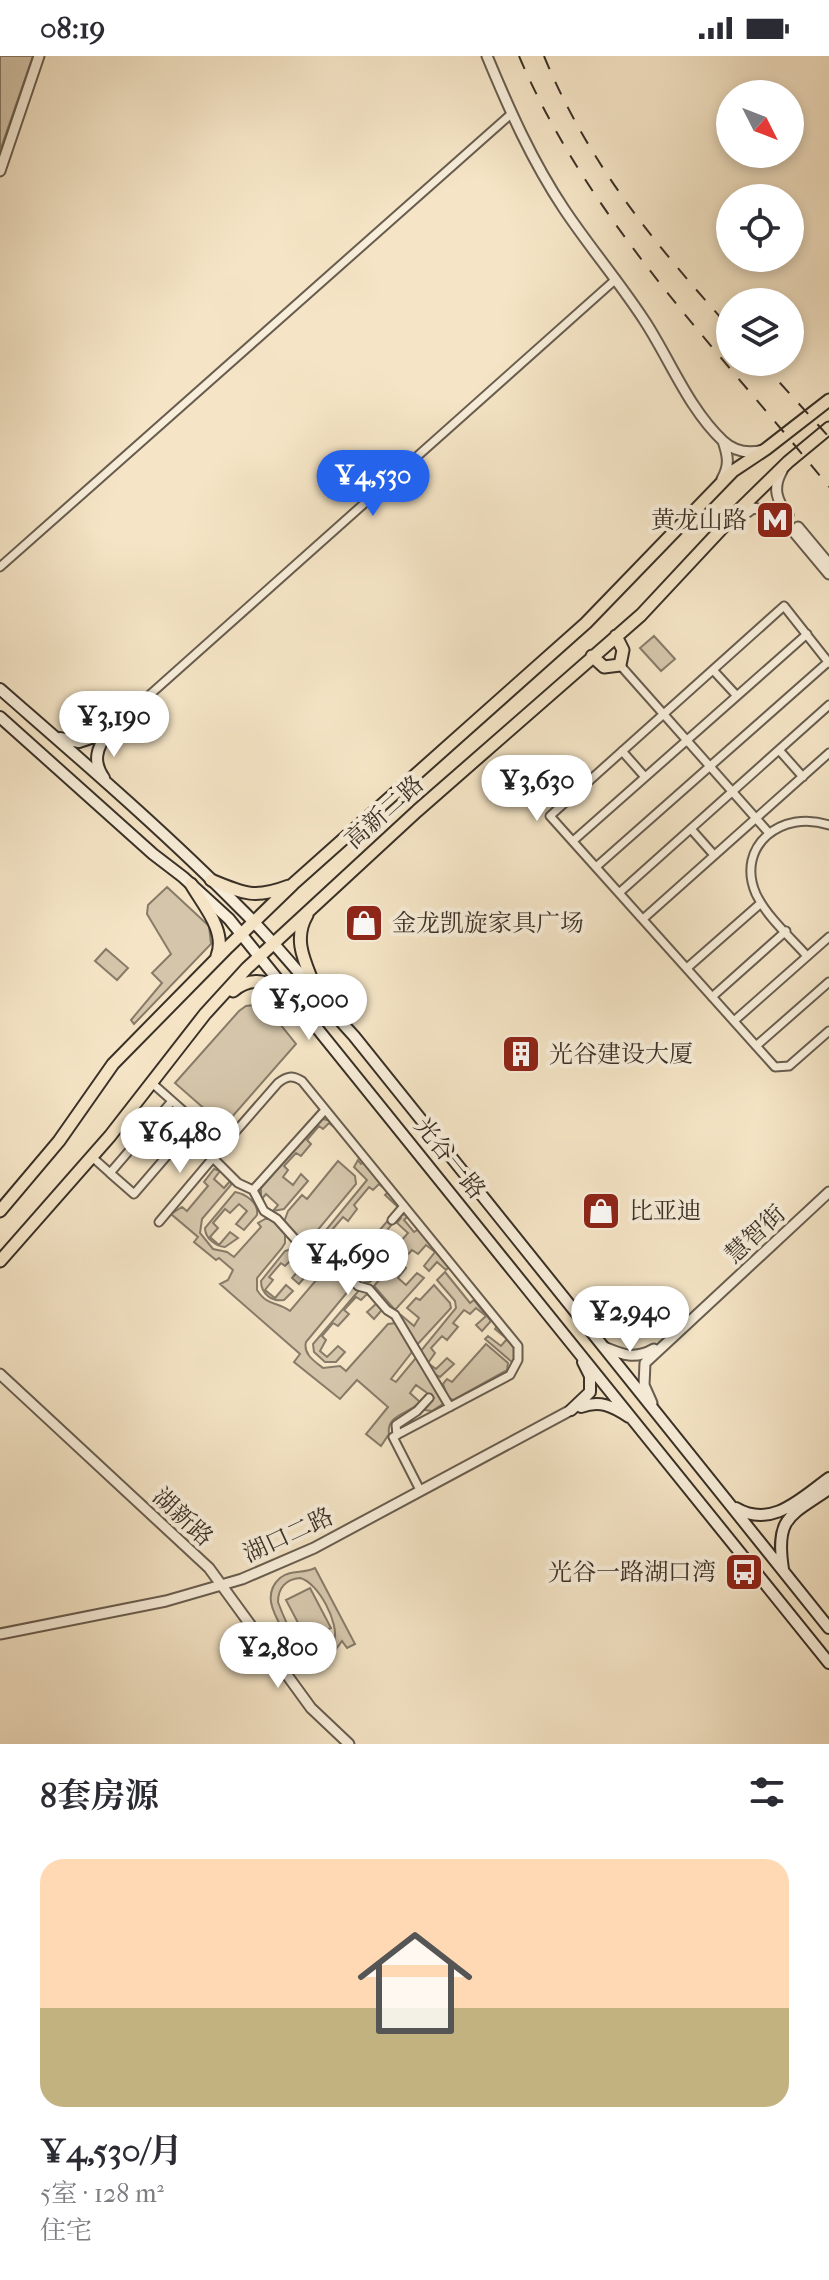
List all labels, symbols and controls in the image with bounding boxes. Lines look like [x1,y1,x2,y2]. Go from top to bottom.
text: 08:19 [40,11,105,46]
north arrow [716,80,804,168]
map controls [716,80,804,376]
button: locate [716,184,804,272]
button: layers [716,288,804,376]
pin: ¥4,530 [308,450,438,518]
text: ¥4,530 [335,460,411,491]
metro station icon: 黄龙山路 [754,499,796,541]
place label: 黄龙山路 [651,506,747,534]
pin: ¥3,190 [49,691,179,759]
text: ¥3,190 [77,701,151,732]
pin: ¥3,630 [472,755,602,823]
text: ¥3,630 [499,765,575,796]
street label: 高新二路 [339,769,429,855]
shop icon: 金龙凯旋家具广场 [343,902,385,944]
place label: 金龙凯旋家具广场 [392,909,584,937]
pin: ¥5,000 [244,974,374,1042]
text: ¥5,000 [269,984,349,1015]
building icon: 光谷建设大厦 [500,1033,542,1075]
place label: 光谷建设大厦 [549,1040,693,1068]
pin: ¥6,480 [115,1107,245,1175]
street label: 光谷一路 [409,1112,491,1204]
text: ¥6,480 [138,1117,222,1148]
shop icon: 比亚迪 [580,1190,622,1232]
place label: 比亚迪 [629,1197,701,1225]
street label: 慧智街 [719,1199,791,1269]
pin: ¥4,690 [283,1229,413,1297]
text: ¥4,690 [306,1239,390,1270]
pin: ¥2,940 [565,1286,695,1354]
text: ¥2,940 [589,1296,671,1327]
street label: 湖新路 [147,1482,219,1552]
street label: 湖口二路 [239,1502,337,1568]
bus stop icon: 光谷一路湖口湾 [723,1551,765,1593]
place label: 光谷一路湖口湾 [548,1558,716,1586]
pin: ¥2,800 [213,1622,343,1690]
text: ¥2,800 [238,1632,318,1663]
icon: filters [745,1770,789,1814]
text: 8套房源 [40,1776,159,1816]
icon: home [343,1911,487,2055]
text: ¥4,530/月 [40,2131,183,2171]
text: 5室 · 128 m² [40,2178,164,2209]
text: 住宅 [40,2215,92,2246]

